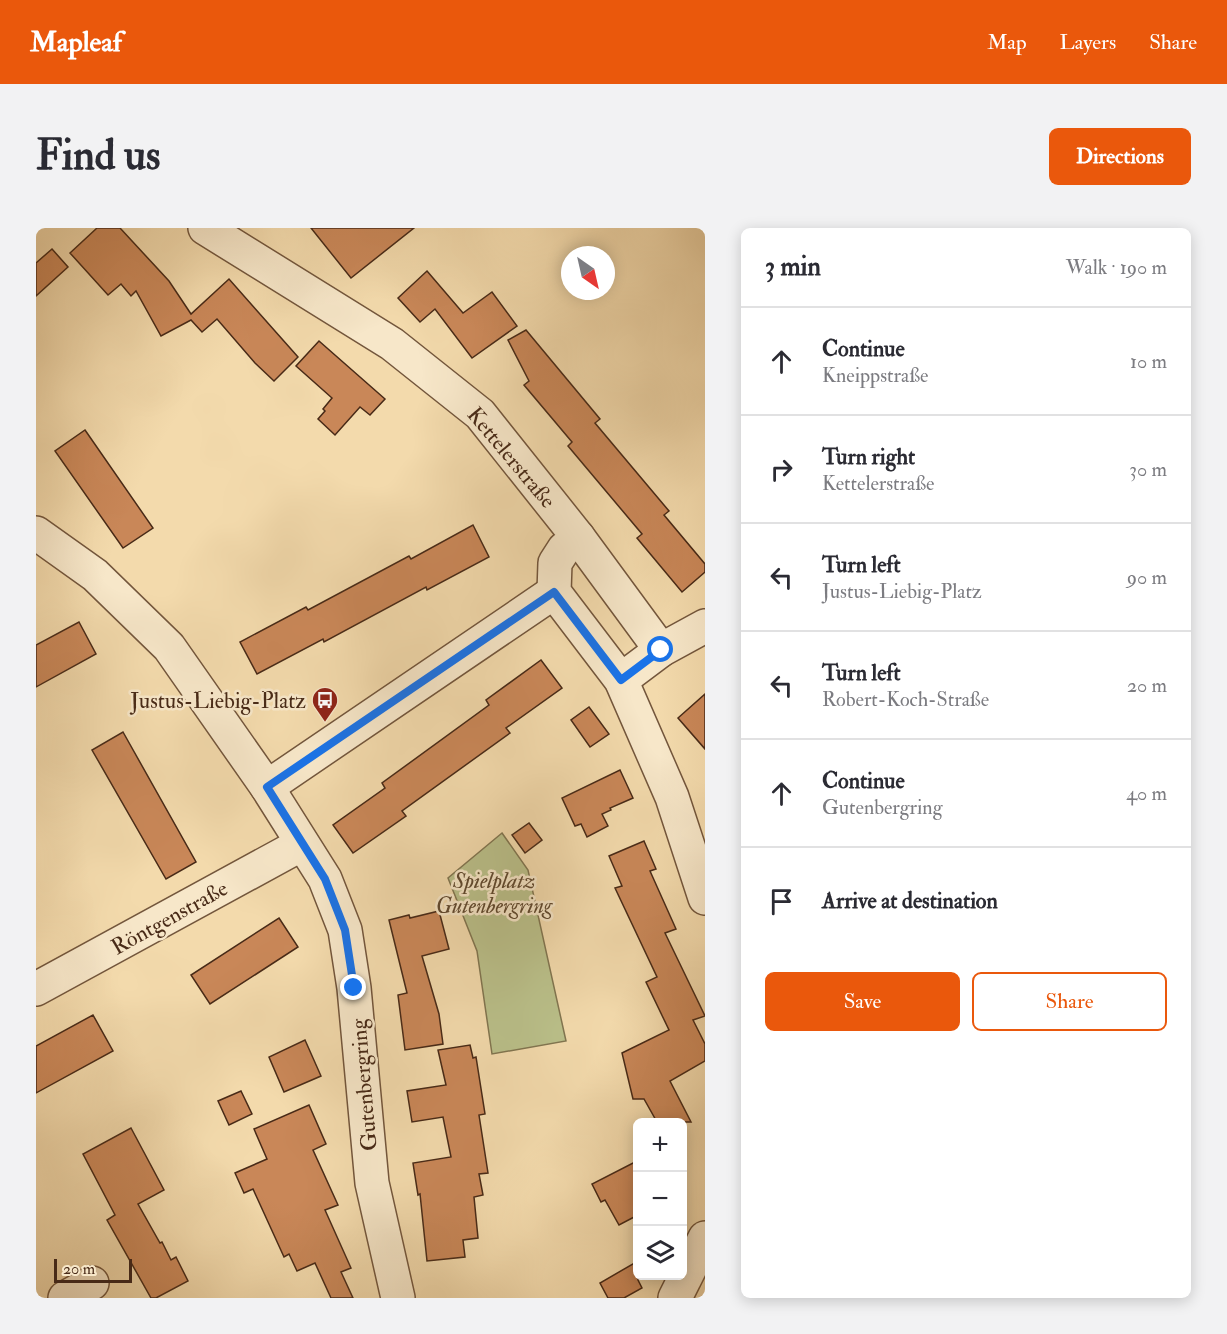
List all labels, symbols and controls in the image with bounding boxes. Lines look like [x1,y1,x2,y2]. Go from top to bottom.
text: Mapleaf [30,25,122,60]
text: Map [987,29,1027,56]
text: Layers [1060,29,1116,56]
text: Share [1149,29,1197,56]
button: Directions [1049,128,1191,185]
text: Find us [36,130,160,182]
north arrow [561,246,615,300]
text: 3 min [765,251,821,283]
text: Walk · 190 m [1066,255,1167,280]
text: Continue [822,335,905,363]
icon: ahead [765,345,798,378]
text: 10 m [1130,349,1167,374]
text: Kneippstraße [822,363,928,388]
street label: Kettelerstraße [461,401,562,514]
text: Turn right [822,443,915,471]
icon: right [765,453,798,486]
text: 30 m [1129,457,1167,482]
text: Kettelerstraße [822,471,934,496]
text: Turn left [822,551,901,579]
icon: left [765,561,798,594]
text: 90 m [1127,565,1167,590]
text: Justus-Liebig-Platz [822,579,982,604]
route start [647,636,673,662]
text: Turn left [822,659,901,687]
icon: left [765,669,798,702]
text: 20 m [1127,673,1167,698]
bus stop icon: Justus-Liebig-Platz [310,685,340,723]
place label: Justus-Liebig-Platz [129,687,306,715]
text: Robert-Koch-Straße [822,687,989,712]
text: Continue [822,767,905,795]
icon: ahead [765,777,798,810]
text: 40 m [1126,781,1167,806]
text: Gutenbergring [822,795,942,820]
park label: Spielplatz Gutenbergring [436,867,553,920]
street label: Röntgenstraße [106,874,233,961]
icon: arrive [765,885,798,918]
text: Arrive at destination [822,887,998,915]
button: Save [765,972,960,1031]
button: Share [972,972,1167,1031]
route end [340,974,366,1000]
street label: Gutenbergring [344,1017,384,1152]
map controls [633,1118,687,1280]
button: + [633,1118,687,1172]
button: − [633,1172,687,1226]
button: layers [633,1226,687,1280]
scale bar [54,1256,132,1284]
text: 20 m [63,1259,95,1279]

